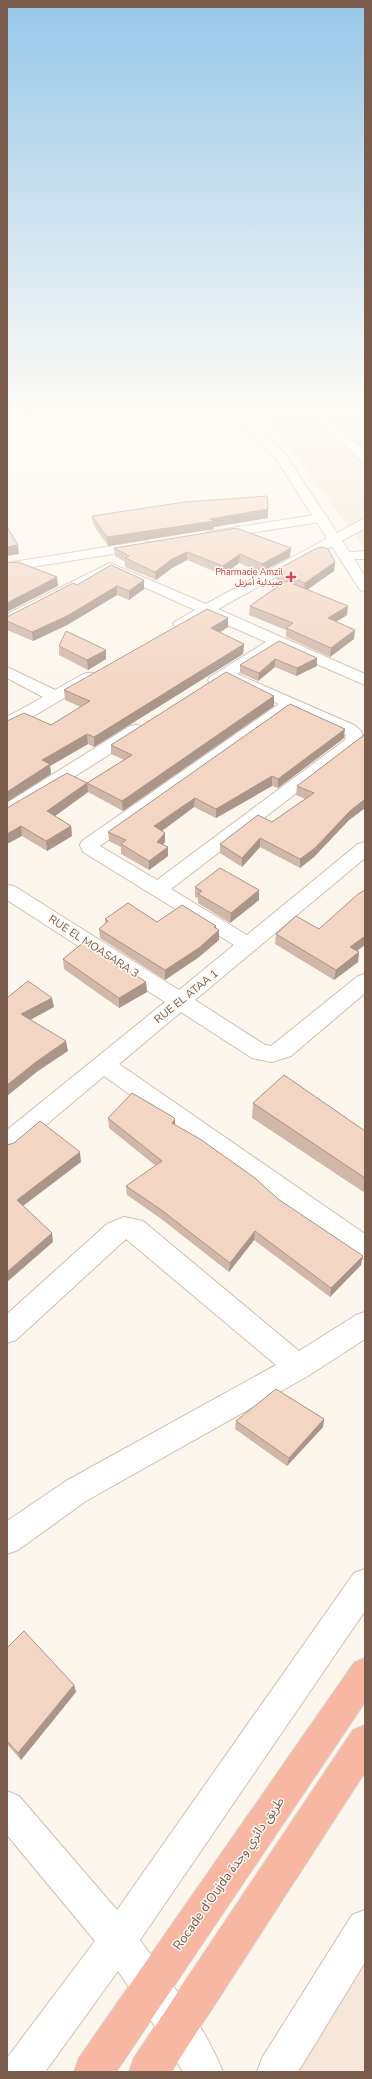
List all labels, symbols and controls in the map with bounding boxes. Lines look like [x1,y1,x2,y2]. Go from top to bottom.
place label: Pharmacie Amzil صيدلية أمزيل [215,566,283,588]
marker: Pharmacie Amzil صيدلية أمزيل [286,572,296,582]
street label: RUE EL MOASARA 3 [46,912,142,981]
street label: RUE EL ATAA 1 [151,966,221,1027]
street label: Rocade d'Oujda طريق دائري وجدة [169,1793,290,1954]

